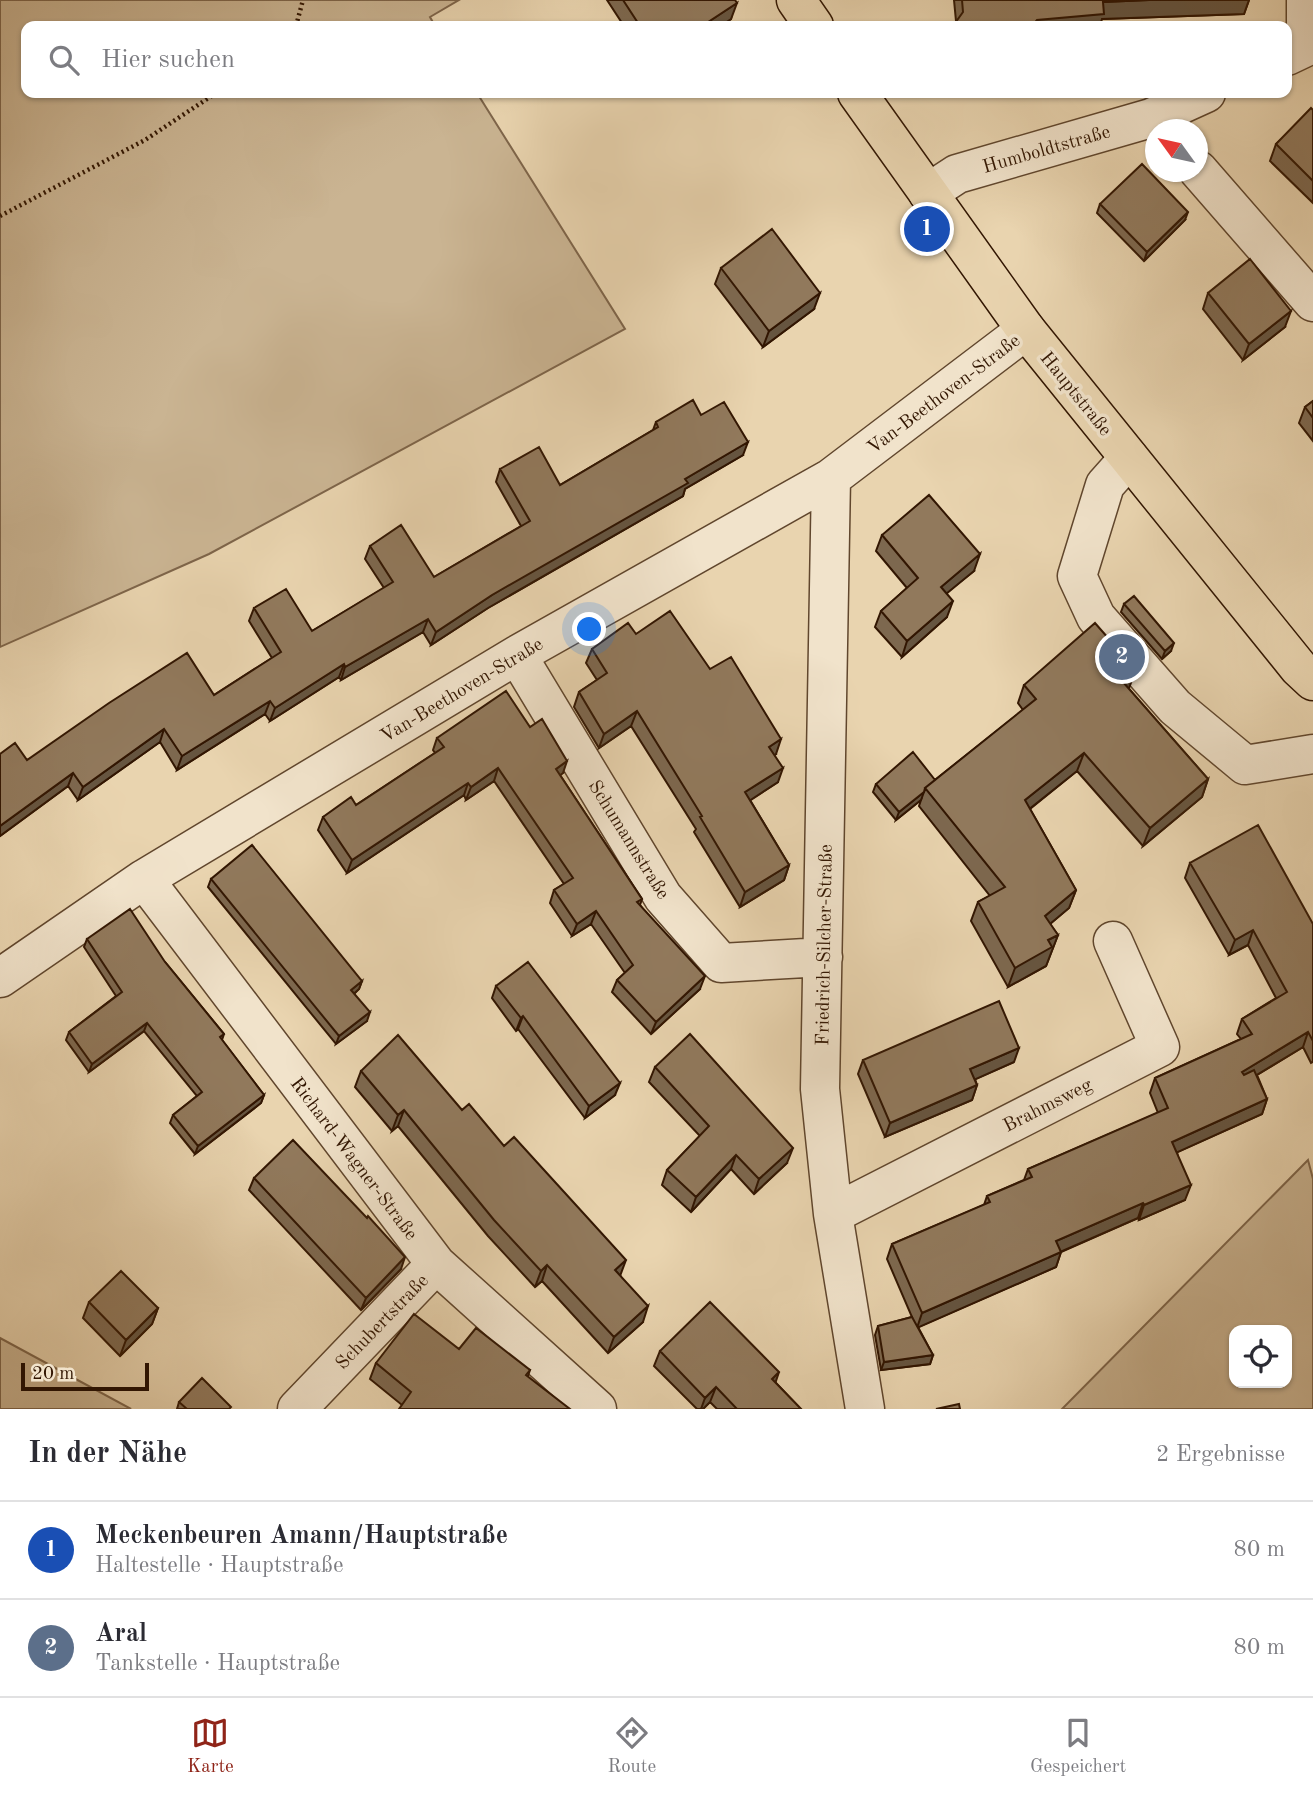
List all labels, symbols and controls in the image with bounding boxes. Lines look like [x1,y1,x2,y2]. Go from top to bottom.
search box [21,21,1292,98]
icon: search [45,41,83,79]
text: Hier suchen [101,47,235,73]
north arrow [1145,119,1208,182]
street label: Humboldtstraße [981,123,1113,178]
pin: 1 [904,203,950,255]
street label: Van-Beethoven-Straße [865,332,1024,458]
street label: Hauptstraße [1036,349,1114,440]
your location [572,612,606,646]
pin: 2 [1099,631,1145,683]
street label: Van-Beethoven-Straße [378,635,547,747]
street label: Schumannstraße [584,777,672,903]
street label: Friedrich-Silcher-Straße [814,844,837,1046]
street label: Richard-Wagner-Straße [286,1075,420,1244]
street label: Brahmsweg [1001,1075,1096,1137]
street label: Schubertstraße [333,1271,433,1374]
map controls [1229,1325,1292,1388]
button: locate [1229,1325,1292,1388]
scale bar [21,1360,149,1392]
text: 20 m [32,1365,74,1384]
text: In der Nähe [28,1439,187,1469]
text: 2 Ergebnisse [1156,1443,1285,1466]
text: Meckenbeuren Amann/Hauptstraße [95,1523,508,1549]
text: 1 [44,1538,58,1561]
text: 80 m [1234,1538,1285,1561]
text: Haltestelle · Hauptstraße [95,1554,344,1577]
text: Aral [95,1621,147,1647]
text: 2 [44,1636,58,1659]
text: 80 m [1234,1636,1285,1659]
text: Tankstelle · Hauptstraße [95,1652,340,1675]
tab: Karte [187,1714,234,1779]
tab: Route [608,1714,656,1779]
tab: Gespeichert [1030,1714,1126,1779]

